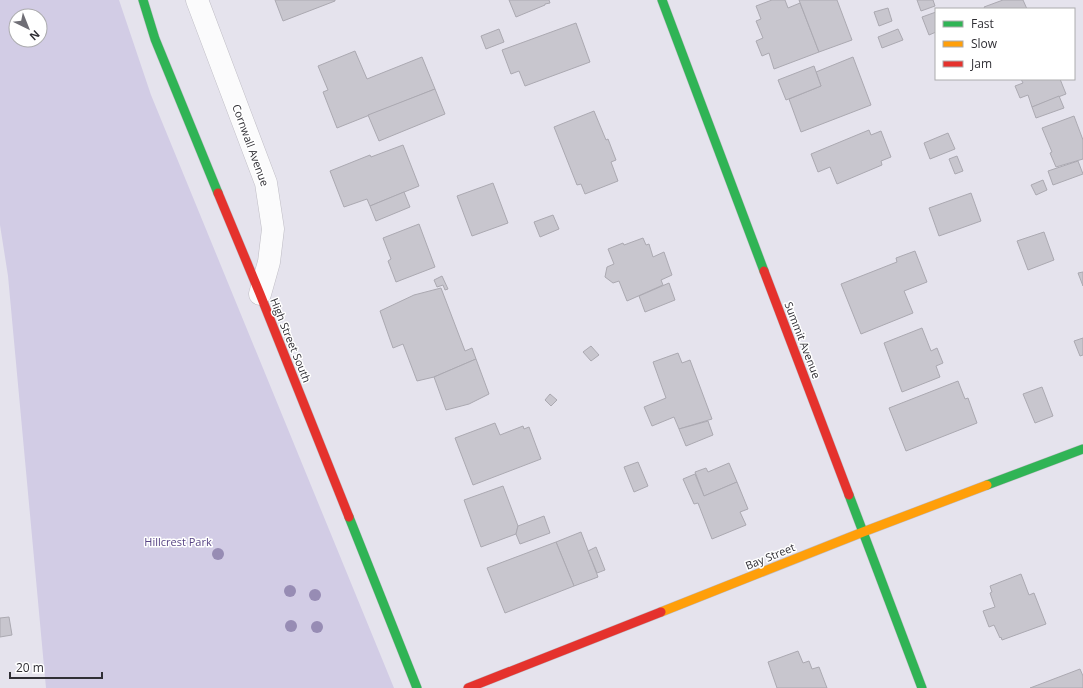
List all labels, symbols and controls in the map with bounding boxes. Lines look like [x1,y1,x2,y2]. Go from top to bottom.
north arrow [8,8,48,48]
legend [935,8,1075,80]
text: Fast [971,15,994,32]
text: N [27,27,44,44]
text: Slow [971,35,998,52]
text: Jam [970,55,992,72]
street label: Cornwall Avenue [229,102,273,188]
street label: High Street South [267,295,315,385]
street label: Summit Avenue [781,300,825,380]
park label: Hillcrest Park [144,534,212,549]
street label: Bay Street [743,539,797,573]
scale bar [10,654,102,680]
text: 20 m [16,659,44,676]

